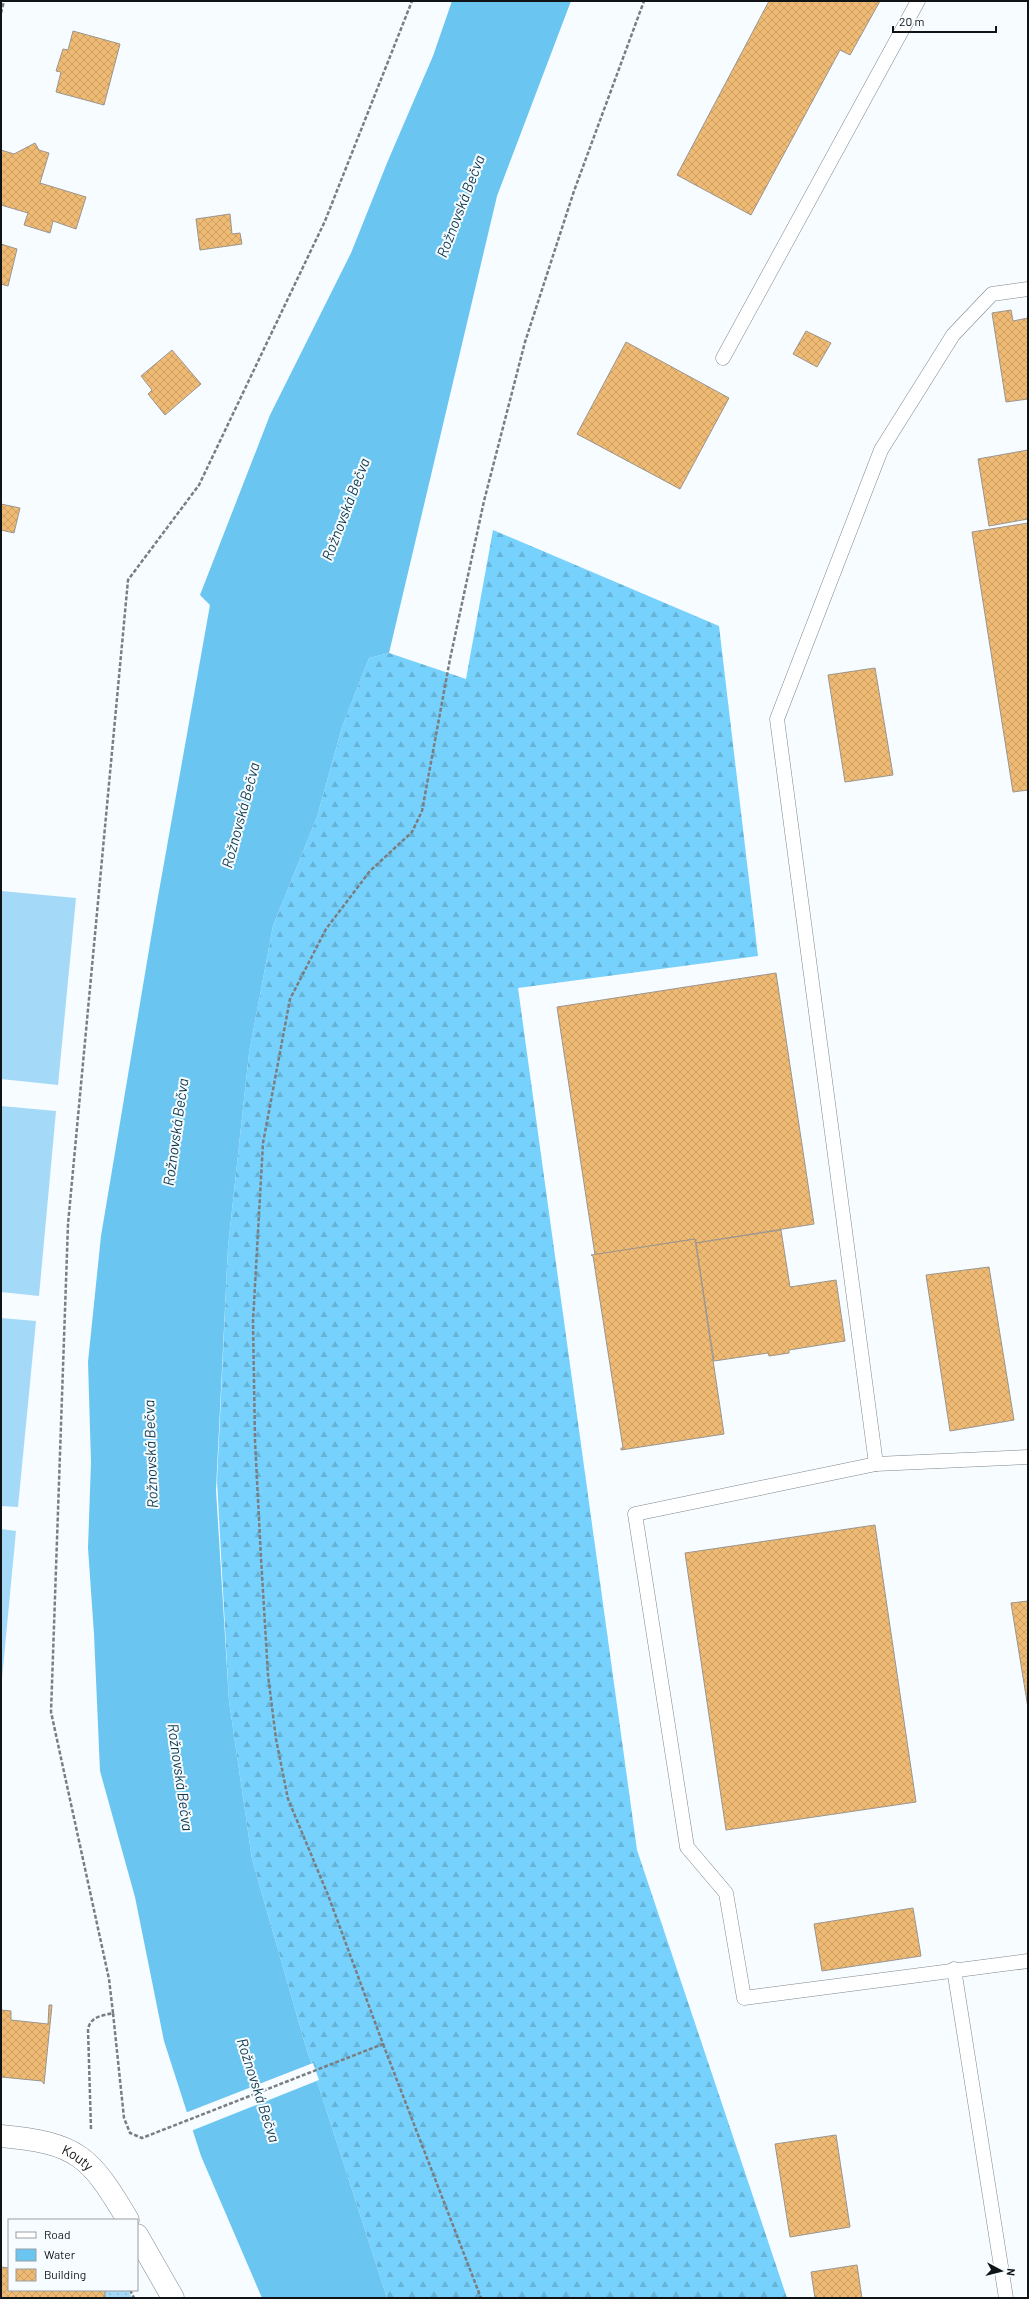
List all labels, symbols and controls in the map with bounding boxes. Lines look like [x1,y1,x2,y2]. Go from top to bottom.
scale bar [893,8,996,34]
text: 20 m [899,14,925,28]
water label: Rožnovská Bečva [432,152,488,260]
water label: Rožnovská Bečva [317,455,373,563]
water label: Rožnovská Bečva [217,760,263,870]
water label: Rožnovská Bečva [159,1077,191,1187]
water label: Rožnovská Bečva [139,1399,161,1509]
water label: Rožnovská Bečva [165,1722,197,1832]
water label: Rožnovská Bečva [234,2036,284,2144]
street label: Kouty [60,2140,98,2174]
legend [8,2219,138,2291]
text: Road [44,2227,71,2241]
text: Water [44,2247,76,2261]
north arrow [981,2251,1021,2291]
text: Building [44,2267,86,2281]
text: N [1005,2268,1018,2277]

